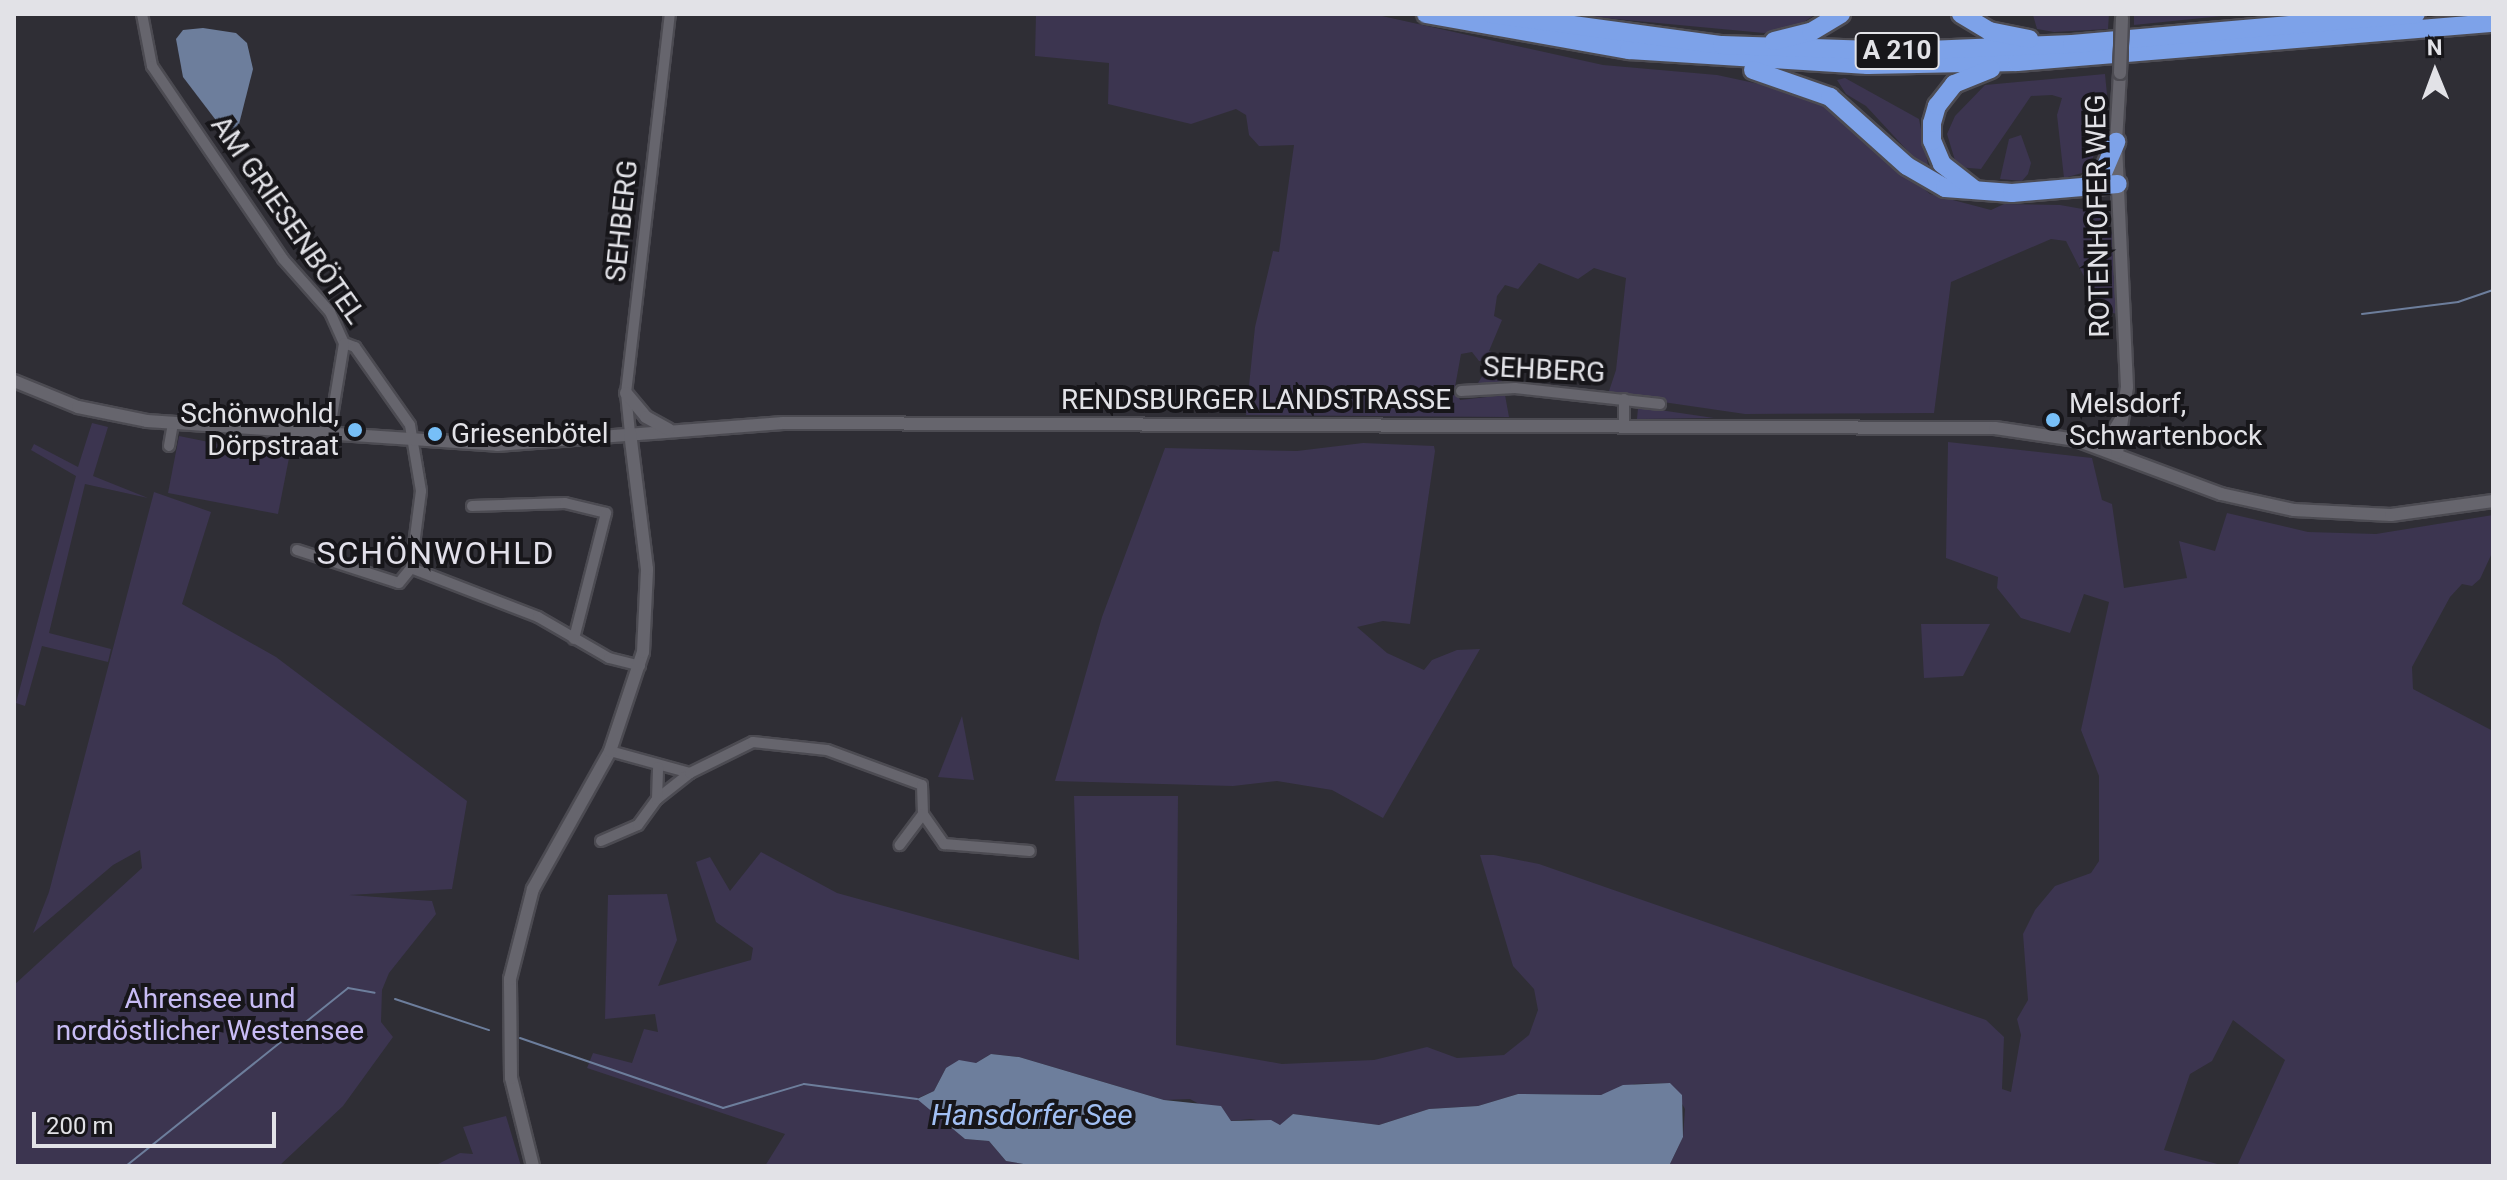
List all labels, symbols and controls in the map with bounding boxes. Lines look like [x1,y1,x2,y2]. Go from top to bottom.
road number: A 210 [1853,29,1941,73]
north arrow [2395,32,2475,112]
text: N [2427,35,2443,60]
street label: ROTENHOFER WEG [2079,94,2117,338]
street label: AM GRIESENBÖTEL [204,110,372,330]
street label: SEHBERG [599,158,645,284]
street label: SEHBERG [1482,350,1606,390]
street label: RENDSBURGER LANDSTRASSE [1061,383,1451,417]
place label: Melsdorf, Schwartenbock [2069,387,2262,453]
place label: Schönwohld, Dörpstraat [180,397,339,463]
marker: Melsdorf, Schwartenbock [2044,411,2062,429]
place label: Griesenbötel [451,417,608,451]
marker: Schönwohld, Dörpstraat [346,421,364,439]
marker: Griesenbötel [426,425,444,443]
district label: SCHÖNWOHLD [317,534,555,572]
park label: Ahrensee und nordöstlicher Westensee [56,982,364,1048]
scale bar [36,1096,280,1146]
water label: Hansdorfer See [931,1097,1133,1133]
text: 200 m [46,1112,113,1140]

